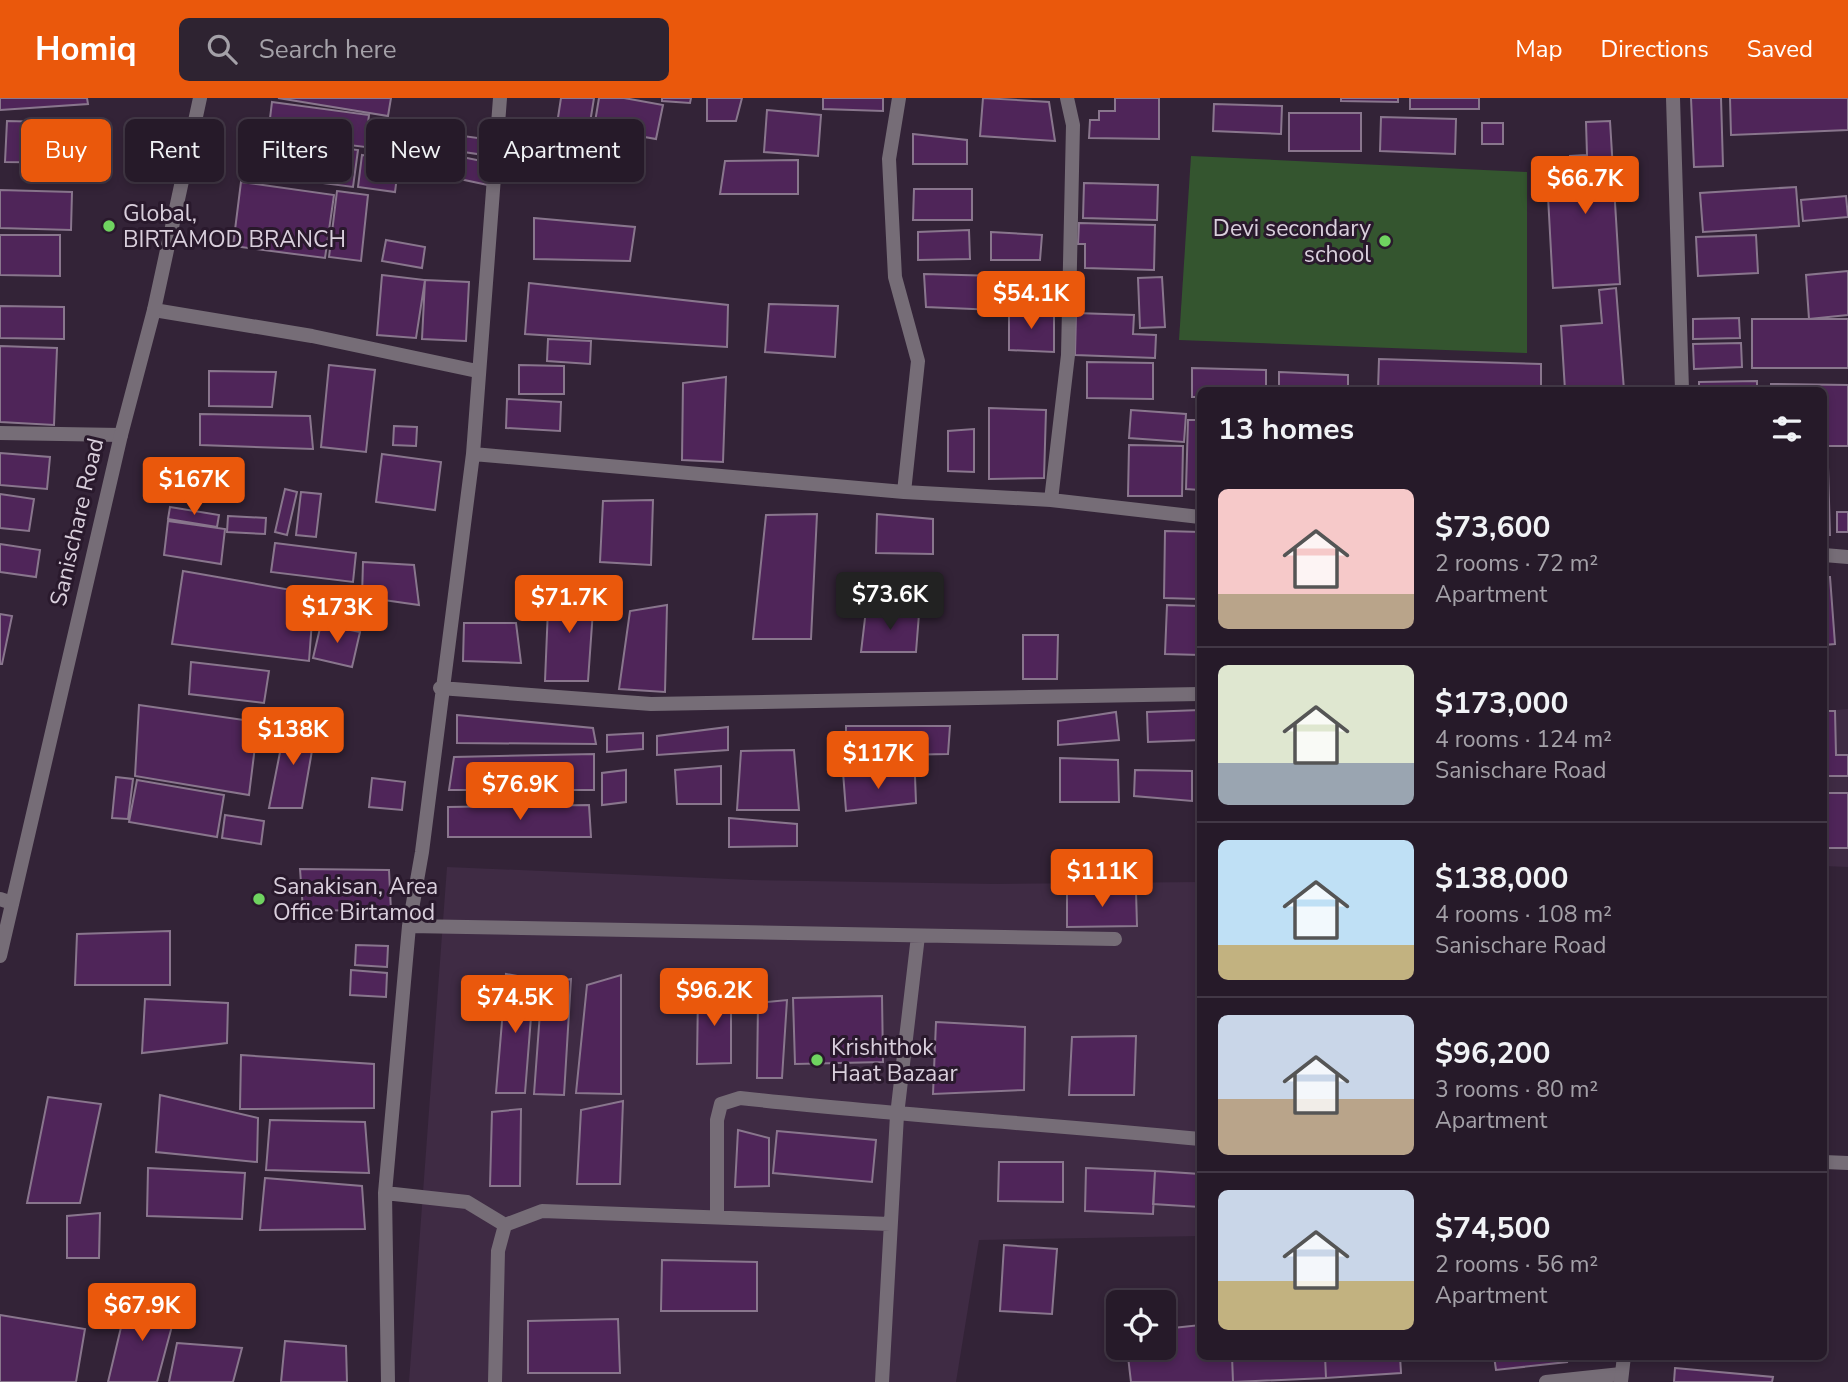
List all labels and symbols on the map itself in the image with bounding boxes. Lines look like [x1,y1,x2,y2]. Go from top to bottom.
pin: $66.7K [1528,156,1642,216]
place label: Global, BIRTAMOD BRANCH [123,198,346,255]
place label: Devi secondary school [1213,213,1371,270]
marker: Global, BIRTAMOD BRANCH [101,218,117,234]
marker: Devi secondary school [1377,233,1393,249]
pin: $54.1K [974,272,1088,331]
street label: Sanischare Road [43,435,111,609]
pin: $167K [145,458,243,517]
pin: $73.6K [833,573,947,632]
pin: $71.7K [512,575,626,635]
pin: $173K [288,586,386,645]
pin: $138K [244,708,342,767]
pin: $117K [829,732,927,791]
pin: $76.9K [463,762,577,822]
pin: $111K [1053,850,1151,909]
place label: Sanakisan, Area Office Birtamod [273,871,438,928]
marker: Sanakisan, Area Office Birtamod [251,891,267,907]
pin: $96.2K [657,968,771,1028]
pin: $74.5K [458,976,572,1035]
place label: Krishithok Haat Bazaar [831,1032,958,1089]
marker: Krishithok Haat Bazaar [809,1052,825,1068]
pin: $67.9K [85,1284,199,1343]

